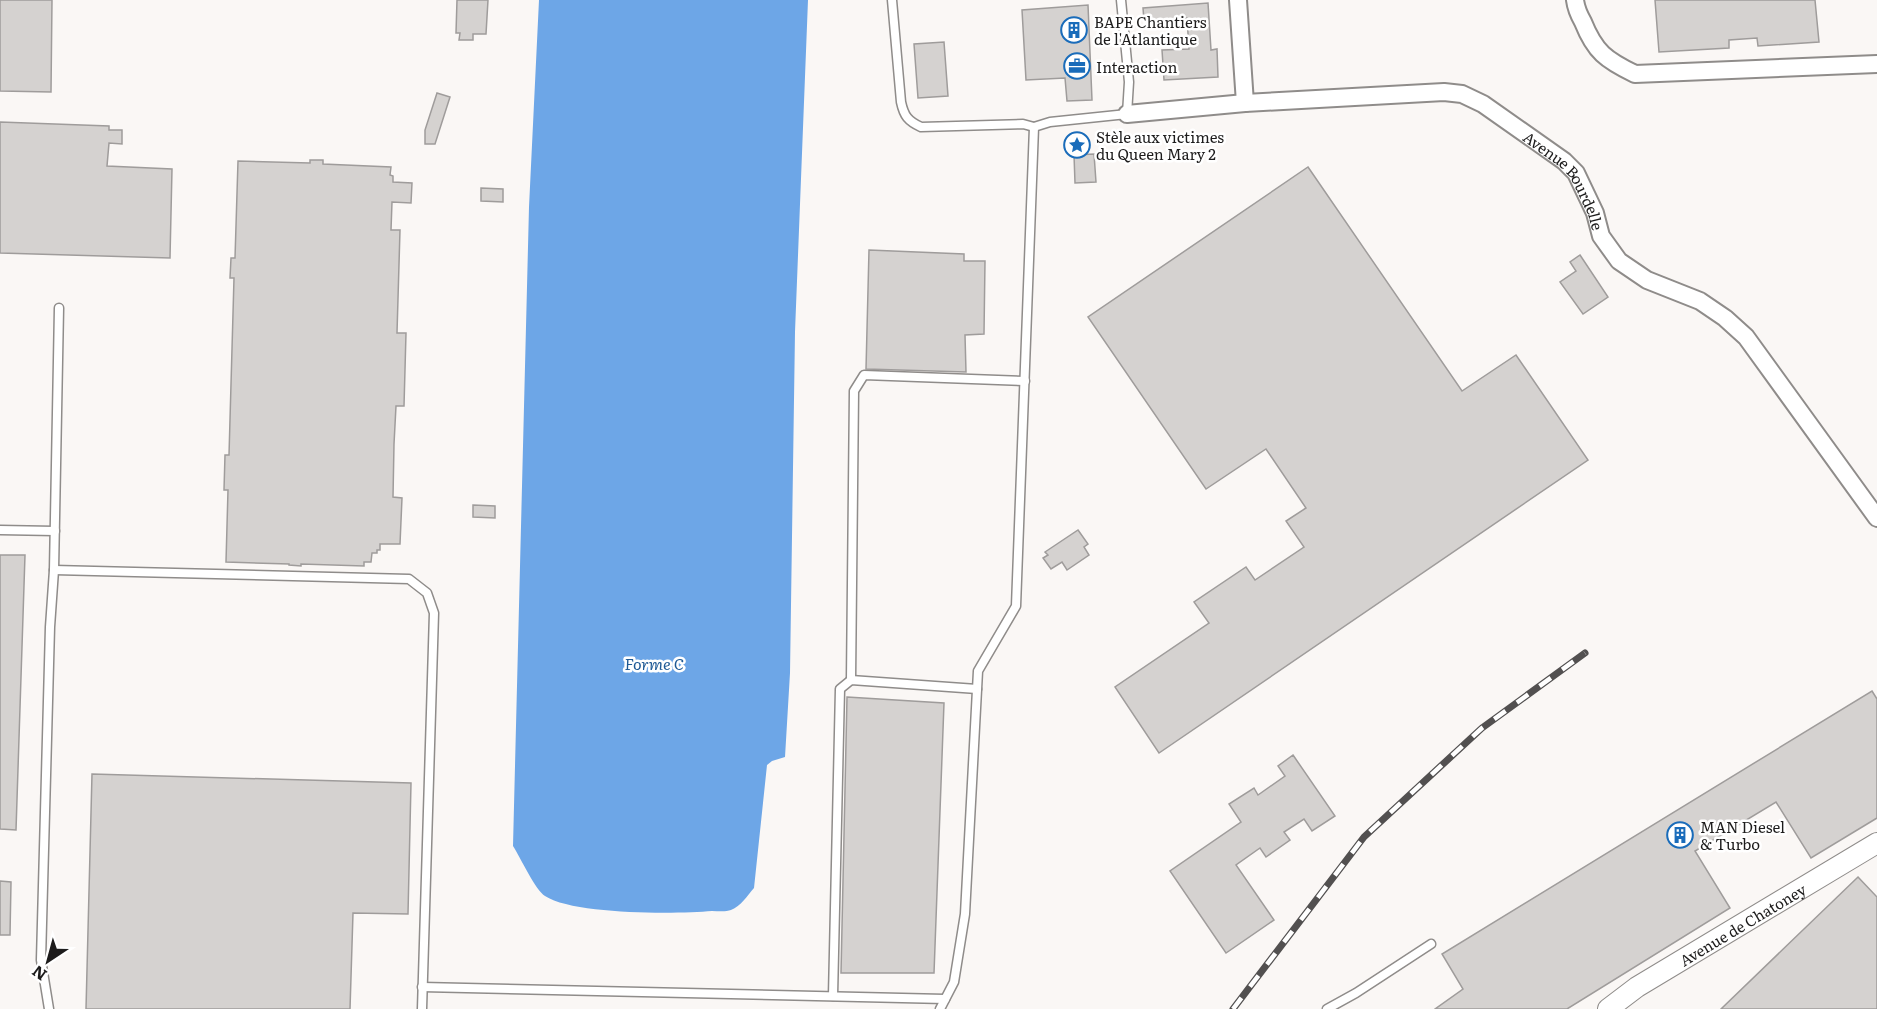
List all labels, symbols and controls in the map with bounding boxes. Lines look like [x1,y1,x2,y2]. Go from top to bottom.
place label: BAPE Chantiers de l'Atlantique [1094,10,1207,50]
building icon: BAPE Chantiers de l'Atlantique [1059,15,1089,45]
office icon: Interaction [1062,51,1092,81]
place label: Interaction [1096,55,1178,78]
place label: Stèle aux victimes du Queen Mary 2 [1096,125,1224,165]
street label: Avenue Bourdelle [1519,125,1610,233]
place icon: Stèle aux victimes du Queen Mary 2 [1062,130,1092,160]
water label: Forme C [624,651,684,675]
place label: MAN Diesel & Turbo [1700,815,1785,855]
building icon: MAN Diesel & Turbo [1665,820,1695,850]
street label: Avenue de Chatoney [1674,877,1810,971]
north arrow [18,931,78,991]
text: N [26,960,51,988]

